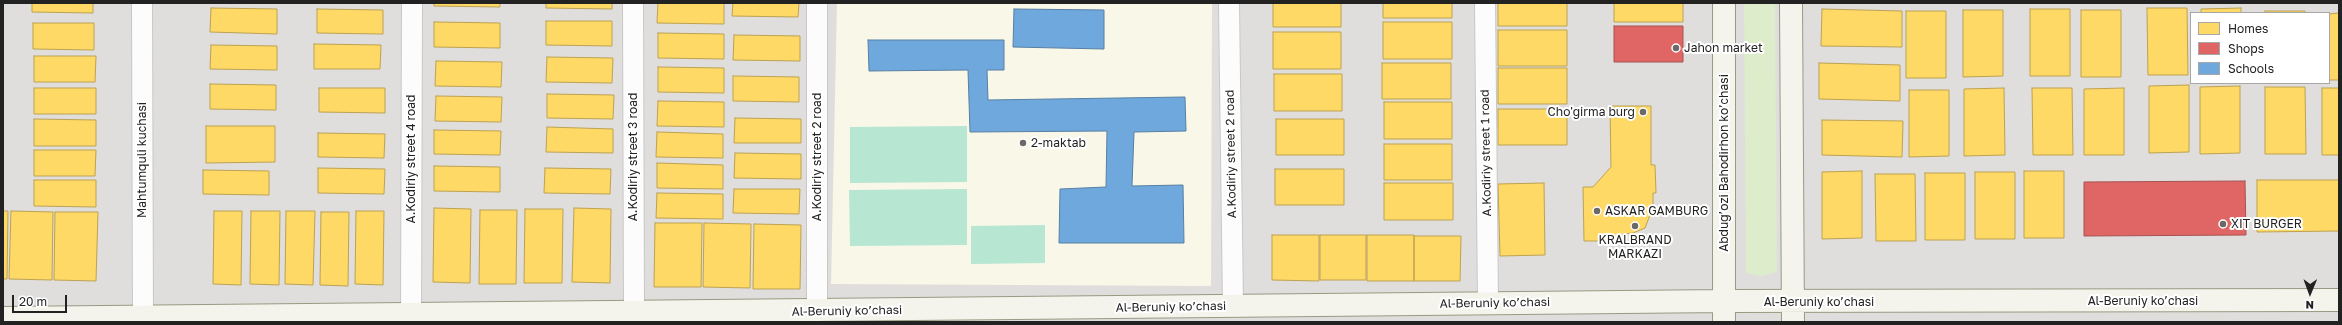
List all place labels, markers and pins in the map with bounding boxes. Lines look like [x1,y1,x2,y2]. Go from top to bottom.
place label: Jahon market [1684,41,1763,55]
marker: Jahon market [1671,43,1681,53]
place label: Cho'girma burg [1548,105,1635,119]
marker: Cho'girma burg [1638,107,1648,117]
place label: 2-maktab [1031,136,1086,150]
marker: 2-maktab [1018,138,1028,148]
place label: ASKAR GAMBURG [1605,204,1708,218]
marker: ASKAR GAMBURG [1592,206,1602,216]
place label: XIT BURGER [2231,217,2302,231]
marker: XIT BURGER [2218,219,2228,229]
marker: KRALBRAND MARKAZI [1630,221,1640,231]
place label: KRALBRAND MARKAZI [1598,233,1672,261]

